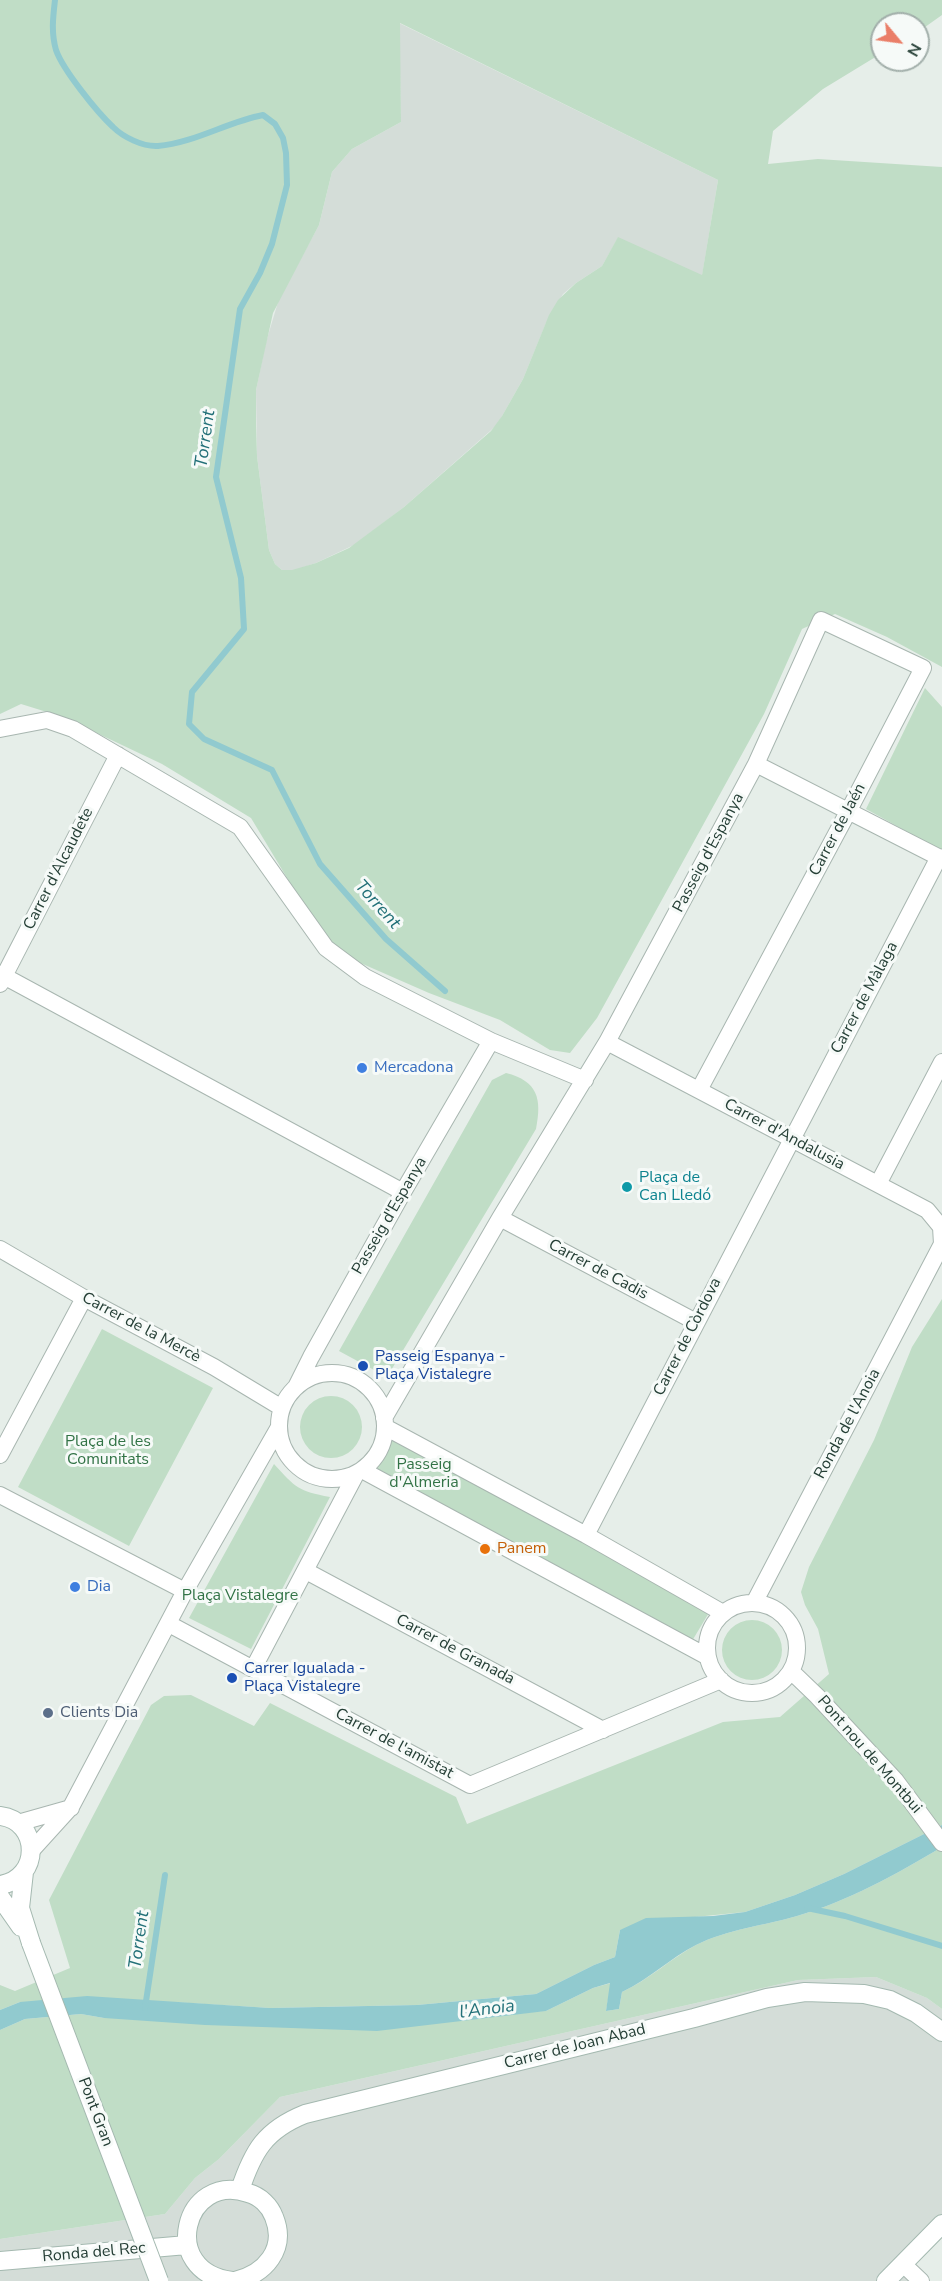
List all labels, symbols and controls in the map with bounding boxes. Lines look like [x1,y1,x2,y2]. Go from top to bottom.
north arrow [870,12,930,72]
text: N [901,39,927,60]
water label: Torrent [191,409,221,469]
street label: Carrer de Jaén [806,781,870,879]
street label: Passeig d'Espanya [669,790,749,916]
street label: Carrer d'Alcaudete [20,805,98,933]
water label: Torrent [349,876,405,934]
street label: Carrer de Màlaga [827,939,903,1057]
place label: Mercadona [374,1058,453,1078]
marker: Mercadona [355,1061,369,1075]
street label: Carrer d'Andalusia [720,1095,848,1175]
street label: Passeig d'Espanya [349,1154,431,1278]
place label: Plaça de Can Lledó [639,1168,711,1206]
marker: Plaça de Can Lledó [620,1180,634,1194]
street label: Carrer de Cadis [545,1236,651,1304]
street label: Carrer de Còrdova [650,1275,726,1399]
street label: Carrer de la Mercè [78,1289,204,1367]
place label: Passeig Espanya - Plaça Vistalegre [375,1347,505,1385]
marker: Passeig Espanya - Plaça Vistalegre [356,1359,370,1373]
street label: Ronda de l'Anoia [811,1366,885,1482]
park label: Plaça de les Comunitats [65,1432,151,1470]
park label: Passeig d'Almeria [389,1455,459,1493]
place label: Panem [497,1539,547,1559]
marker: Panem [478,1542,492,1556]
place label: Dia [87,1577,111,1597]
marker: Dia [68,1580,82,1594]
park label: Plaça Vistalegre [182,1586,298,1606]
street label: Carrer de Granada [392,1611,518,1689]
place label: Carrer Igualada - Plaça Vistalegre [244,1659,366,1697]
marker: Carrer Igualada - Plaça Vistalegre [225,1671,239,1685]
street label: Pont nou de Montbui [813,1692,925,1818]
place label: Clients Dia [60,1703,138,1723]
street label: Carrer de l'amistat [331,1705,457,1783]
marker: Clients Dia [41,1706,55,1720]
water label: Torrent [125,1910,155,1970]
water label: l'Anoia [458,1996,516,2024]
street label: Carrer de Joan Abad [502,2020,648,2074]
street label: Pont Gran [73,2075,117,2149]
street label: Ronda del Rec [42,2239,146,2267]

